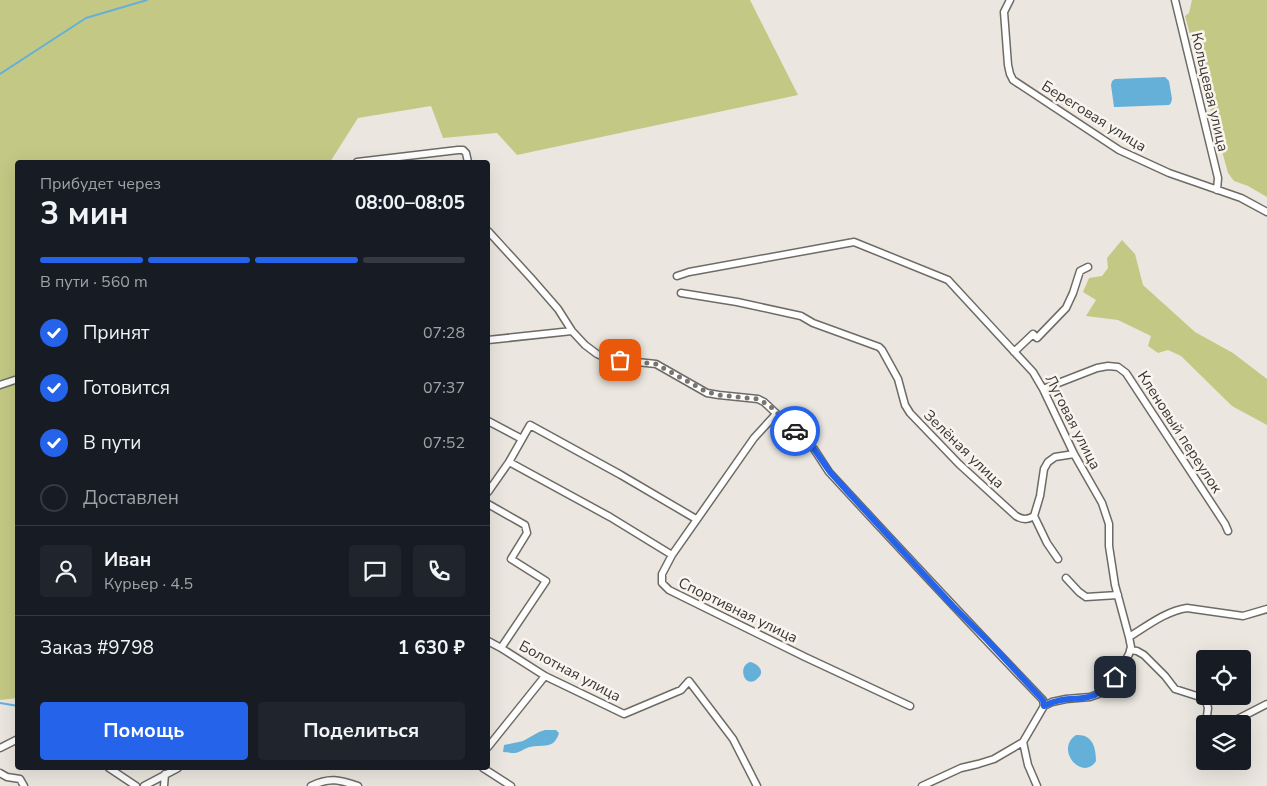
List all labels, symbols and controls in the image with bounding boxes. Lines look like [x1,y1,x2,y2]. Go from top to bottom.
street label: Кольцевая улица [1187,30,1233,154]
street label: Береговая улица [1038,76,1150,156]
text: Прибудет через [40,173,161,195]
text: 08:00–08:05 [355,190,465,216]
text: 3 мин [40,192,129,235]
text: В пути · 560 m [40,271,148,293]
icon: check [40,319,68,347]
text: Принят [83,320,150,346]
text: 07:28 [423,322,465,344]
pin [599,339,641,381]
icon: bag [606,346,634,374]
street label: Кленовый переулок [1133,367,1227,497]
street label: Луговая улица [1040,371,1106,473]
icon: check [40,374,68,402]
text: Готовится [83,375,170,401]
text: 07:37 [423,377,465,399]
street label: Зелёная улица [919,405,1009,493]
courier [770,406,820,456]
icon: car [781,417,809,445]
icon: check [40,429,68,457]
text: В пути [83,430,141,456]
text: 07:52 [423,432,465,454]
text: Доставлен [83,485,179,511]
button: person [40,545,92,597]
button: chat [349,545,401,597]
button: phone [413,545,465,597]
text: Иван [104,547,151,573]
street label: Спортивная улица [675,572,801,648]
text: Курьер · 4.5 [104,573,193,595]
text: Заказ #9798 [40,635,154,661]
text: 1 630 ₽ [398,635,465,661]
street label: Болотная улица [516,636,624,706]
map controls [1196,650,1251,770]
button: locate [1196,650,1251,705]
pin [1094,656,1136,698]
icon: home [1101,663,1129,691]
button: Помощь [40,702,248,760]
button: Поделиться [258,702,465,760]
button: layers [1196,715,1251,770]

